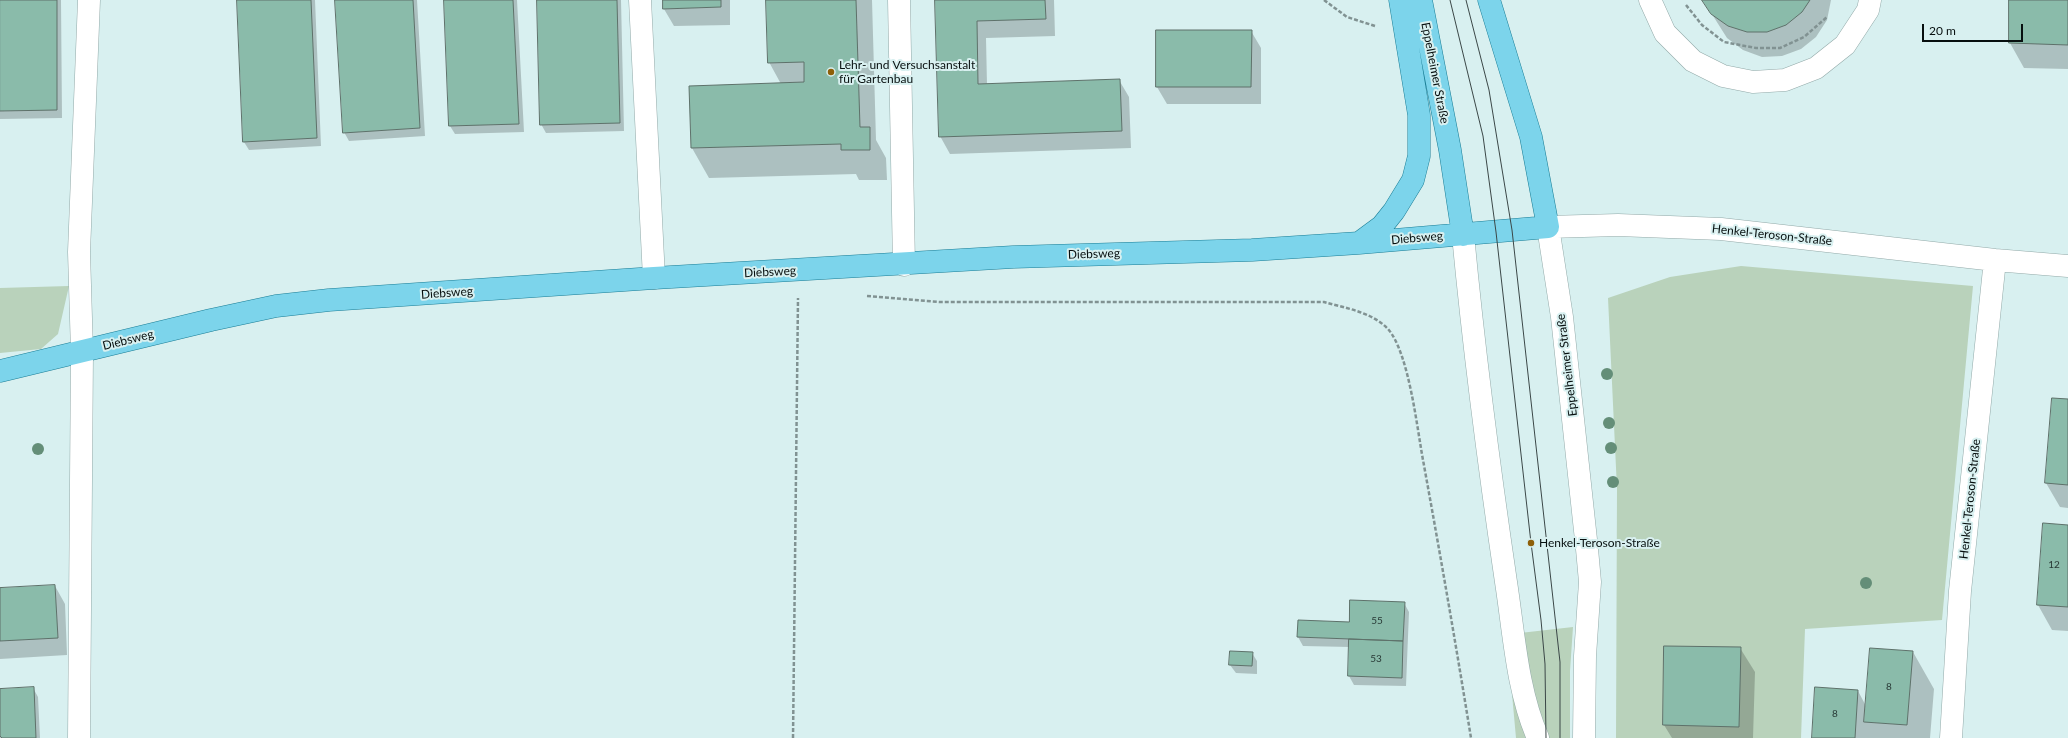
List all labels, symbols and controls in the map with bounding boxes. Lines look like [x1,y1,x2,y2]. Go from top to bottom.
scale bar [1924,16,2025,42]
street label: Eppelheimer Straße [1418,21,1452,125]
text: 20 m [1929,23,1956,38]
place label: Lehr- und Versuchsanstalt für Gartenbau [839,58,975,86]
marker: Lehr- und Versuchsanstalt für Gartenbau [826,67,836,77]
street label: Henkel-Teroson-Straße [1711,222,1833,248]
street label: Diebsweg [1390,229,1444,247]
street label: Diebsweg [1068,246,1120,262]
street label: Diebsweg [744,263,796,281]
street label: Diebsweg [421,284,473,302]
street label: Eppelheimer Straße [1554,313,1580,417]
street label: Diebsweg [101,327,155,353]
street label: Henkel-Teroson-Straße [1957,438,1983,560]
place label: Henkel-Teroson-Straße [1539,536,1660,550]
marker: Henkel-Teroson-Straße [1526,538,1536,548]
house number: 12 [2048,559,2060,571]
house number: 55 [1371,615,1383,627]
house number: 53 [1370,653,1382,665]
house number: 8 [1886,681,1892,693]
house number: 8 [1832,708,1838,720]

